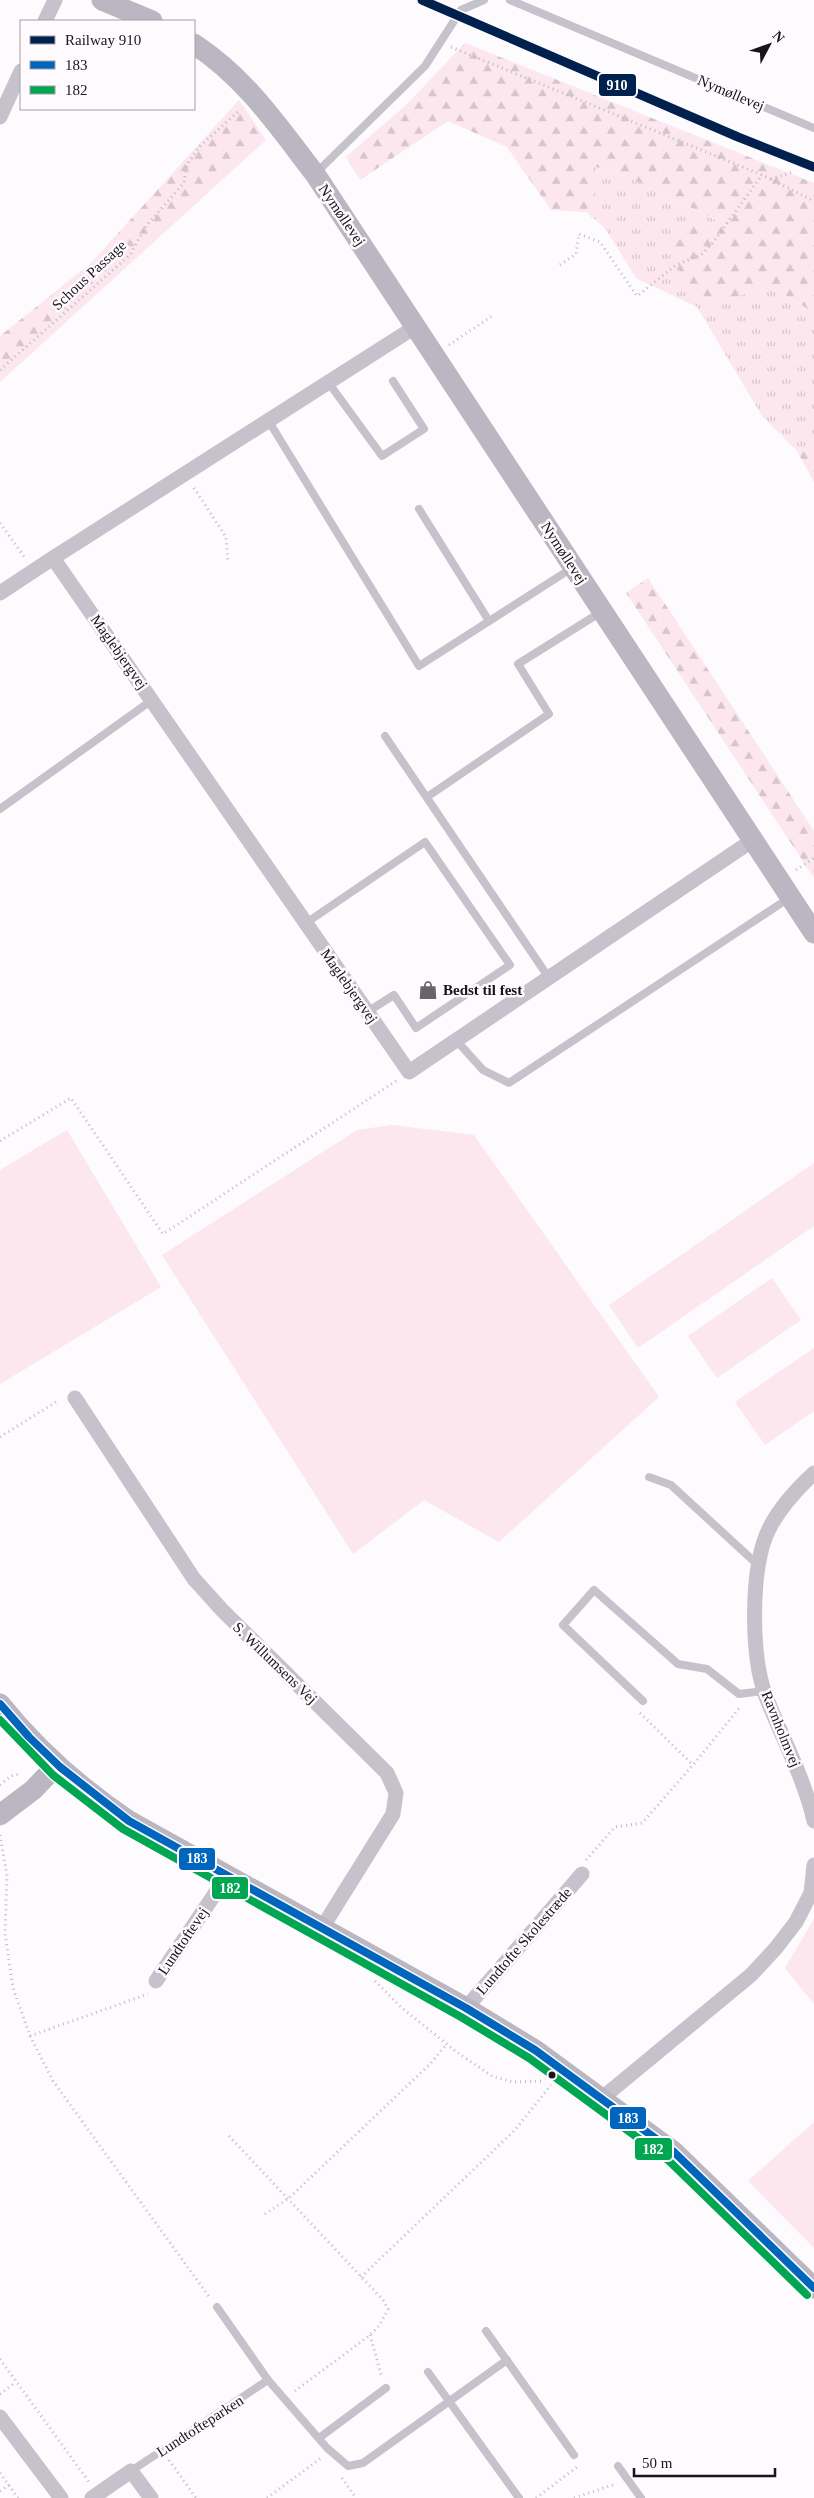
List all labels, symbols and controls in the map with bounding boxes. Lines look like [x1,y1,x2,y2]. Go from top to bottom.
legend [20,20,195,110]
north arrow [744,20,794,70]
text: N [769,28,787,46]
text: Railway 910 [65,32,141,48]
text: 183 [65,57,88,73]
street label: Nymøllevej [695,72,767,114]
line badge: 910 [598,73,637,97]
text: 910 [607,78,628,93]
text: 182 [65,82,88,98]
street label: Nymøllevej [316,181,368,249]
street label: Schous Passage [49,237,129,313]
street label: Nymøllevej [538,519,590,587]
street label: Maglebjergvej [87,612,151,692]
street label: Maglebjergvej [317,946,381,1026]
shop icon: Bedst til fest [417,979,439,1001]
place label: Bedst til fest [443,982,522,998]
street label: S. Willumsens Vej [230,1619,320,1707]
street label: Ravnholmvej [758,1689,804,1769]
line badge: 183 [178,1847,216,1871]
text: 183 [187,1851,208,1866]
line badge: 182 [211,1876,249,1900]
text: 182 [220,1881,241,1896]
street label: Lundtofte Skolestræde [473,1884,575,1998]
street label: Lundtoftevej [155,1904,211,1978]
unlabelled marker [547,2070,557,2080]
line badge: 183 [609,2106,647,2130]
text: 183 [618,2111,639,2126]
line badge: 182 [634,2137,673,2161]
text: 182 [643,2142,664,2157]
street label: Lundtofteparken [154,2392,247,2460]
scale bar [634,2446,775,2478]
text: 50 m [642,2455,673,2471]

